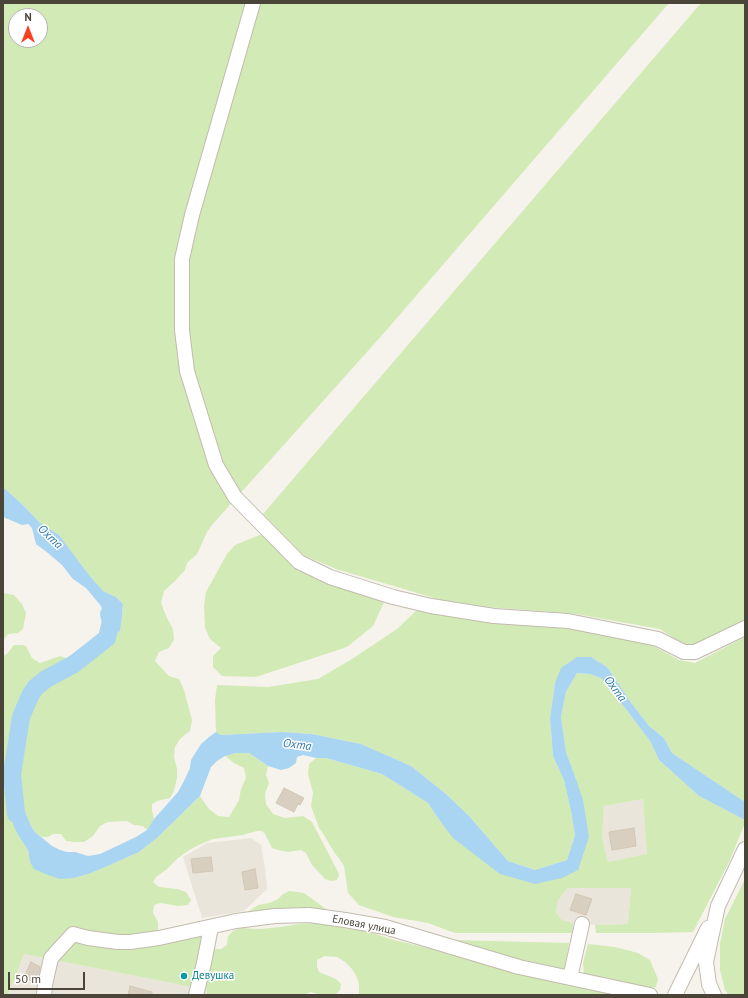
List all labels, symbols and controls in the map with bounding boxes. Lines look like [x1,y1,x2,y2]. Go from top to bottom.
north arrow [8,8,48,48]
text: N [24,10,32,24]
water label: Охта [35,522,65,552]
water label: Охта [601,673,629,705]
water label: Охта [282,736,312,754]
street label: Еловая улица [331,912,397,938]
scale bar [10,964,87,990]
place label: Девушка [192,969,234,983]
text: 50 m [15,971,41,986]
marker: Девушка [179,971,189,981]

